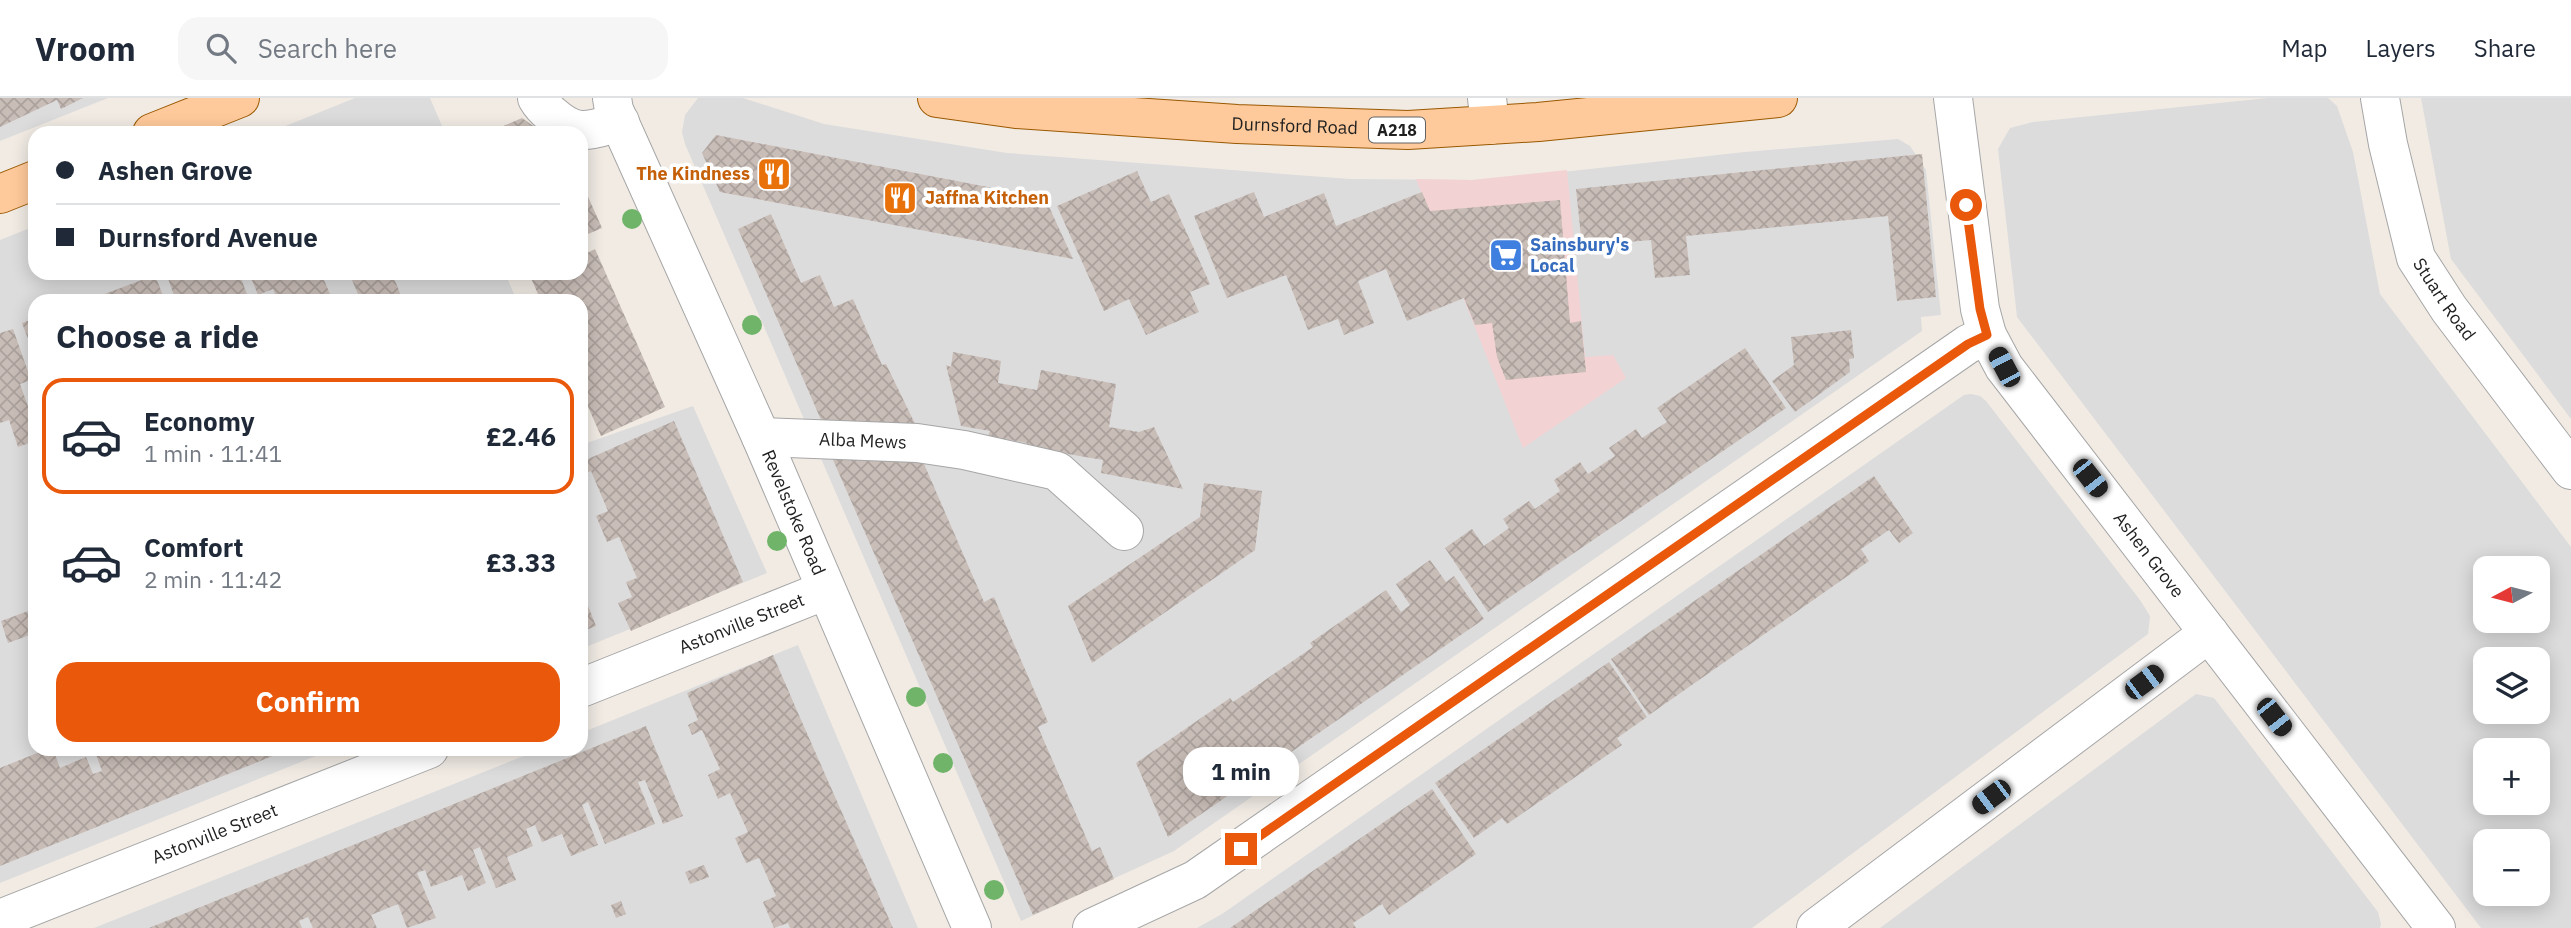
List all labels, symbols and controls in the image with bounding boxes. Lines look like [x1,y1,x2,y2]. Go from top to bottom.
search box [178,17,668,80]
text: Vroom [35,27,136,70]
icon: search [202,29,240,67]
text: Search here [258,31,397,65]
text: Map [2281,32,2328,64]
text: Layers [2366,32,2436,64]
text: Share [2474,32,2536,64]
street label: Durnsford Road [1231,112,1358,139]
road number: A218 [1369,118,1425,142]
text: Ashen Grove [98,153,253,187]
restaurant icon: The Kindness [755,155,793,193]
place label: The Kindness [636,162,750,185]
restaurant icon: Jaffna Kitchen [881,179,919,217]
place label: Jaffna Kitchen [925,186,1049,209]
route start [1950,189,1982,221]
text: Durnsford Avenue [98,220,318,254]
place label: Sainsbury's Local [1530,233,1629,277]
supermarket icon: Sainsbury's Local [1487,236,1525,274]
street label: Stuart Road [2408,253,2481,345]
text: Choose a ride [56,315,259,357]
car [1985,344,2024,390]
text: Economy [144,404,255,438]
icon: car [60,405,123,468]
text: £2.46 [486,419,556,453]
street label: Alba Mews [819,427,907,454]
text: 1 min · 11:41 [144,438,282,468]
street label: Revelstoke Road [757,446,831,579]
car [2069,455,2112,501]
street label: Ashen Grove [2109,507,2190,602]
text: Comfort [144,530,243,564]
icon: car [60,531,123,594]
text: £3.33 [486,545,556,579]
north arrow [2473,556,2550,634]
map controls [2473,556,2550,906]
text: 2 min · 11:42 [144,564,282,594]
street label: Astonville Street [675,588,808,659]
button: layers [2473,647,2550,724]
car [2121,661,2168,703]
button: Confirm [56,662,560,742]
car [2253,694,2296,740]
button: + [2473,738,2550,815]
callout: 1 min [1183,748,1299,796]
text: 1 min [1211,756,1271,786]
car [1968,776,2015,818]
street label: Astonville Street [148,798,281,869]
button: − [2473,829,2550,906]
route end [1225,833,1257,865]

